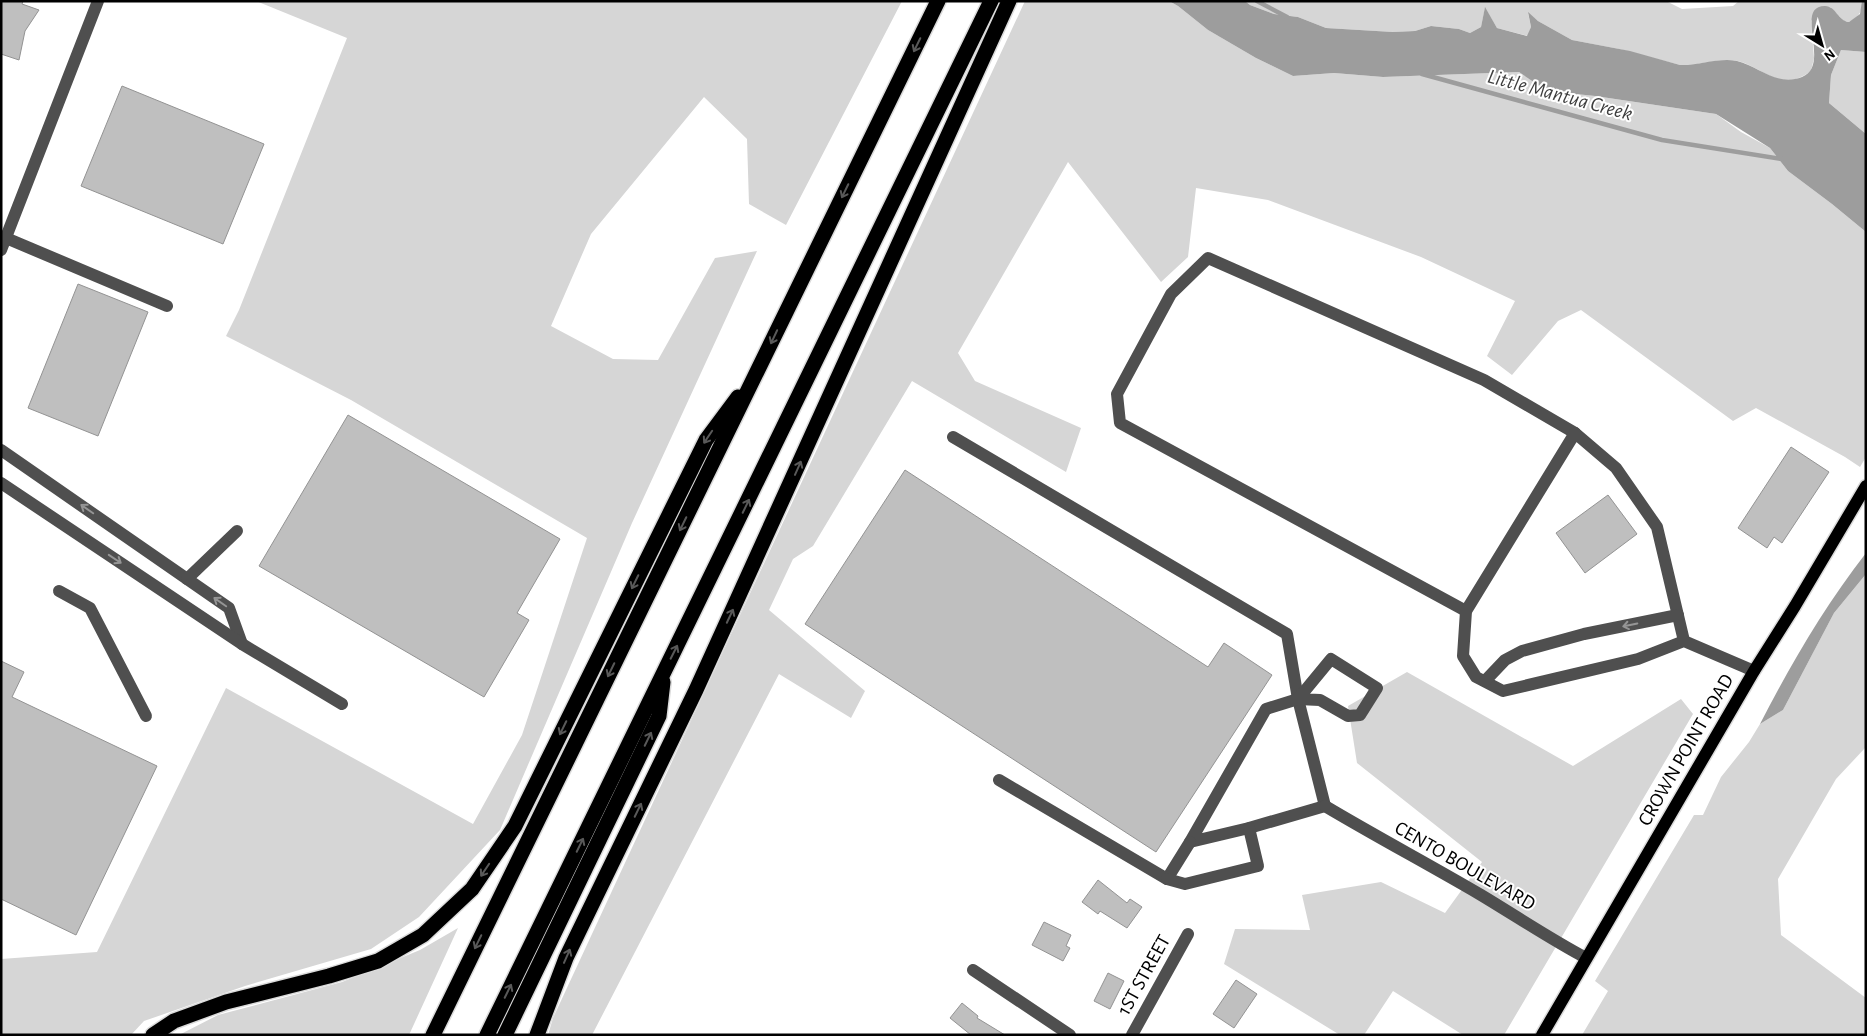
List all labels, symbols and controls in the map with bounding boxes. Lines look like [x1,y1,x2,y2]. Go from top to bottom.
north arrow [1797,20,1847,70]
one-way arrow [911,37,921,52]
text: N [1821,46,1837,63]
water label: Little Mantua Creek [1485,66,1635,125]
one-way arrow [840,183,849,198]
one-way arrow [769,329,778,344]
one-way arrow [703,430,713,444]
one-way arrow [793,461,803,476]
one-way arrow [741,499,751,514]
one-way arrow [80,504,94,514]
one-way arrow [678,516,687,531]
one-way arrow [107,554,121,564]
one-way arrow [630,575,640,590]
one-way arrow [214,597,228,607]
one-way arrow [726,609,735,624]
one-way arrow [1622,621,1638,630]
one-way arrow [670,645,679,660]
one-way arrow [606,662,616,677]
street label: CROWN POINT ROAD [1635,671,1738,829]
one-way arrow [558,720,567,735]
one-way arrow [644,732,653,747]
one-way arrow [633,803,643,818]
street label: CENTO BOULEVARD [1391,818,1539,914]
one-way arrow [575,838,585,853]
one-way arrow [480,863,490,877]
street label: 1ST STREET [1114,931,1174,1018]
one-way arrow [473,934,483,949]
one-way arrow [562,949,572,964]
one-way arrow [504,984,513,999]

